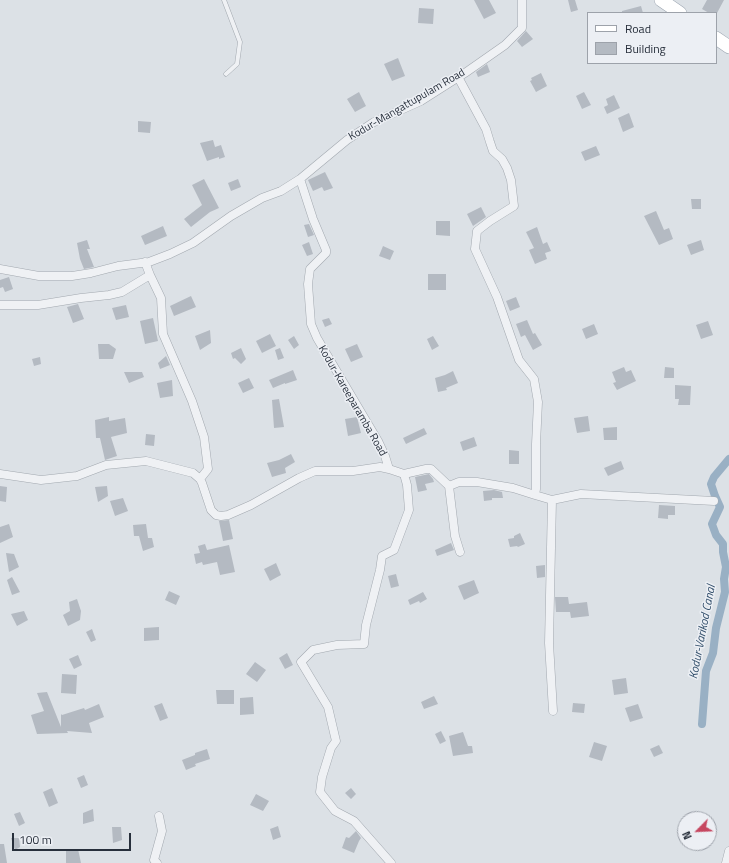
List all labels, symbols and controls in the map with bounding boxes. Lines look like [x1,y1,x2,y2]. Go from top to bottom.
legend [587,12,717,64]
text: Road [625,19,651,38]
text: Building [625,39,666,58]
street label: Kodur-Mangattupulam Road [346,66,468,144]
street label: Kodur-Kareeparamba Road [315,343,389,459]
water label: Kodur-Varikod Canal [687,584,719,680]
north arrow [677,811,717,851]
scale bar [14,825,133,851]
text: N [678,829,696,842]
text: 100 m [19,830,52,849]

